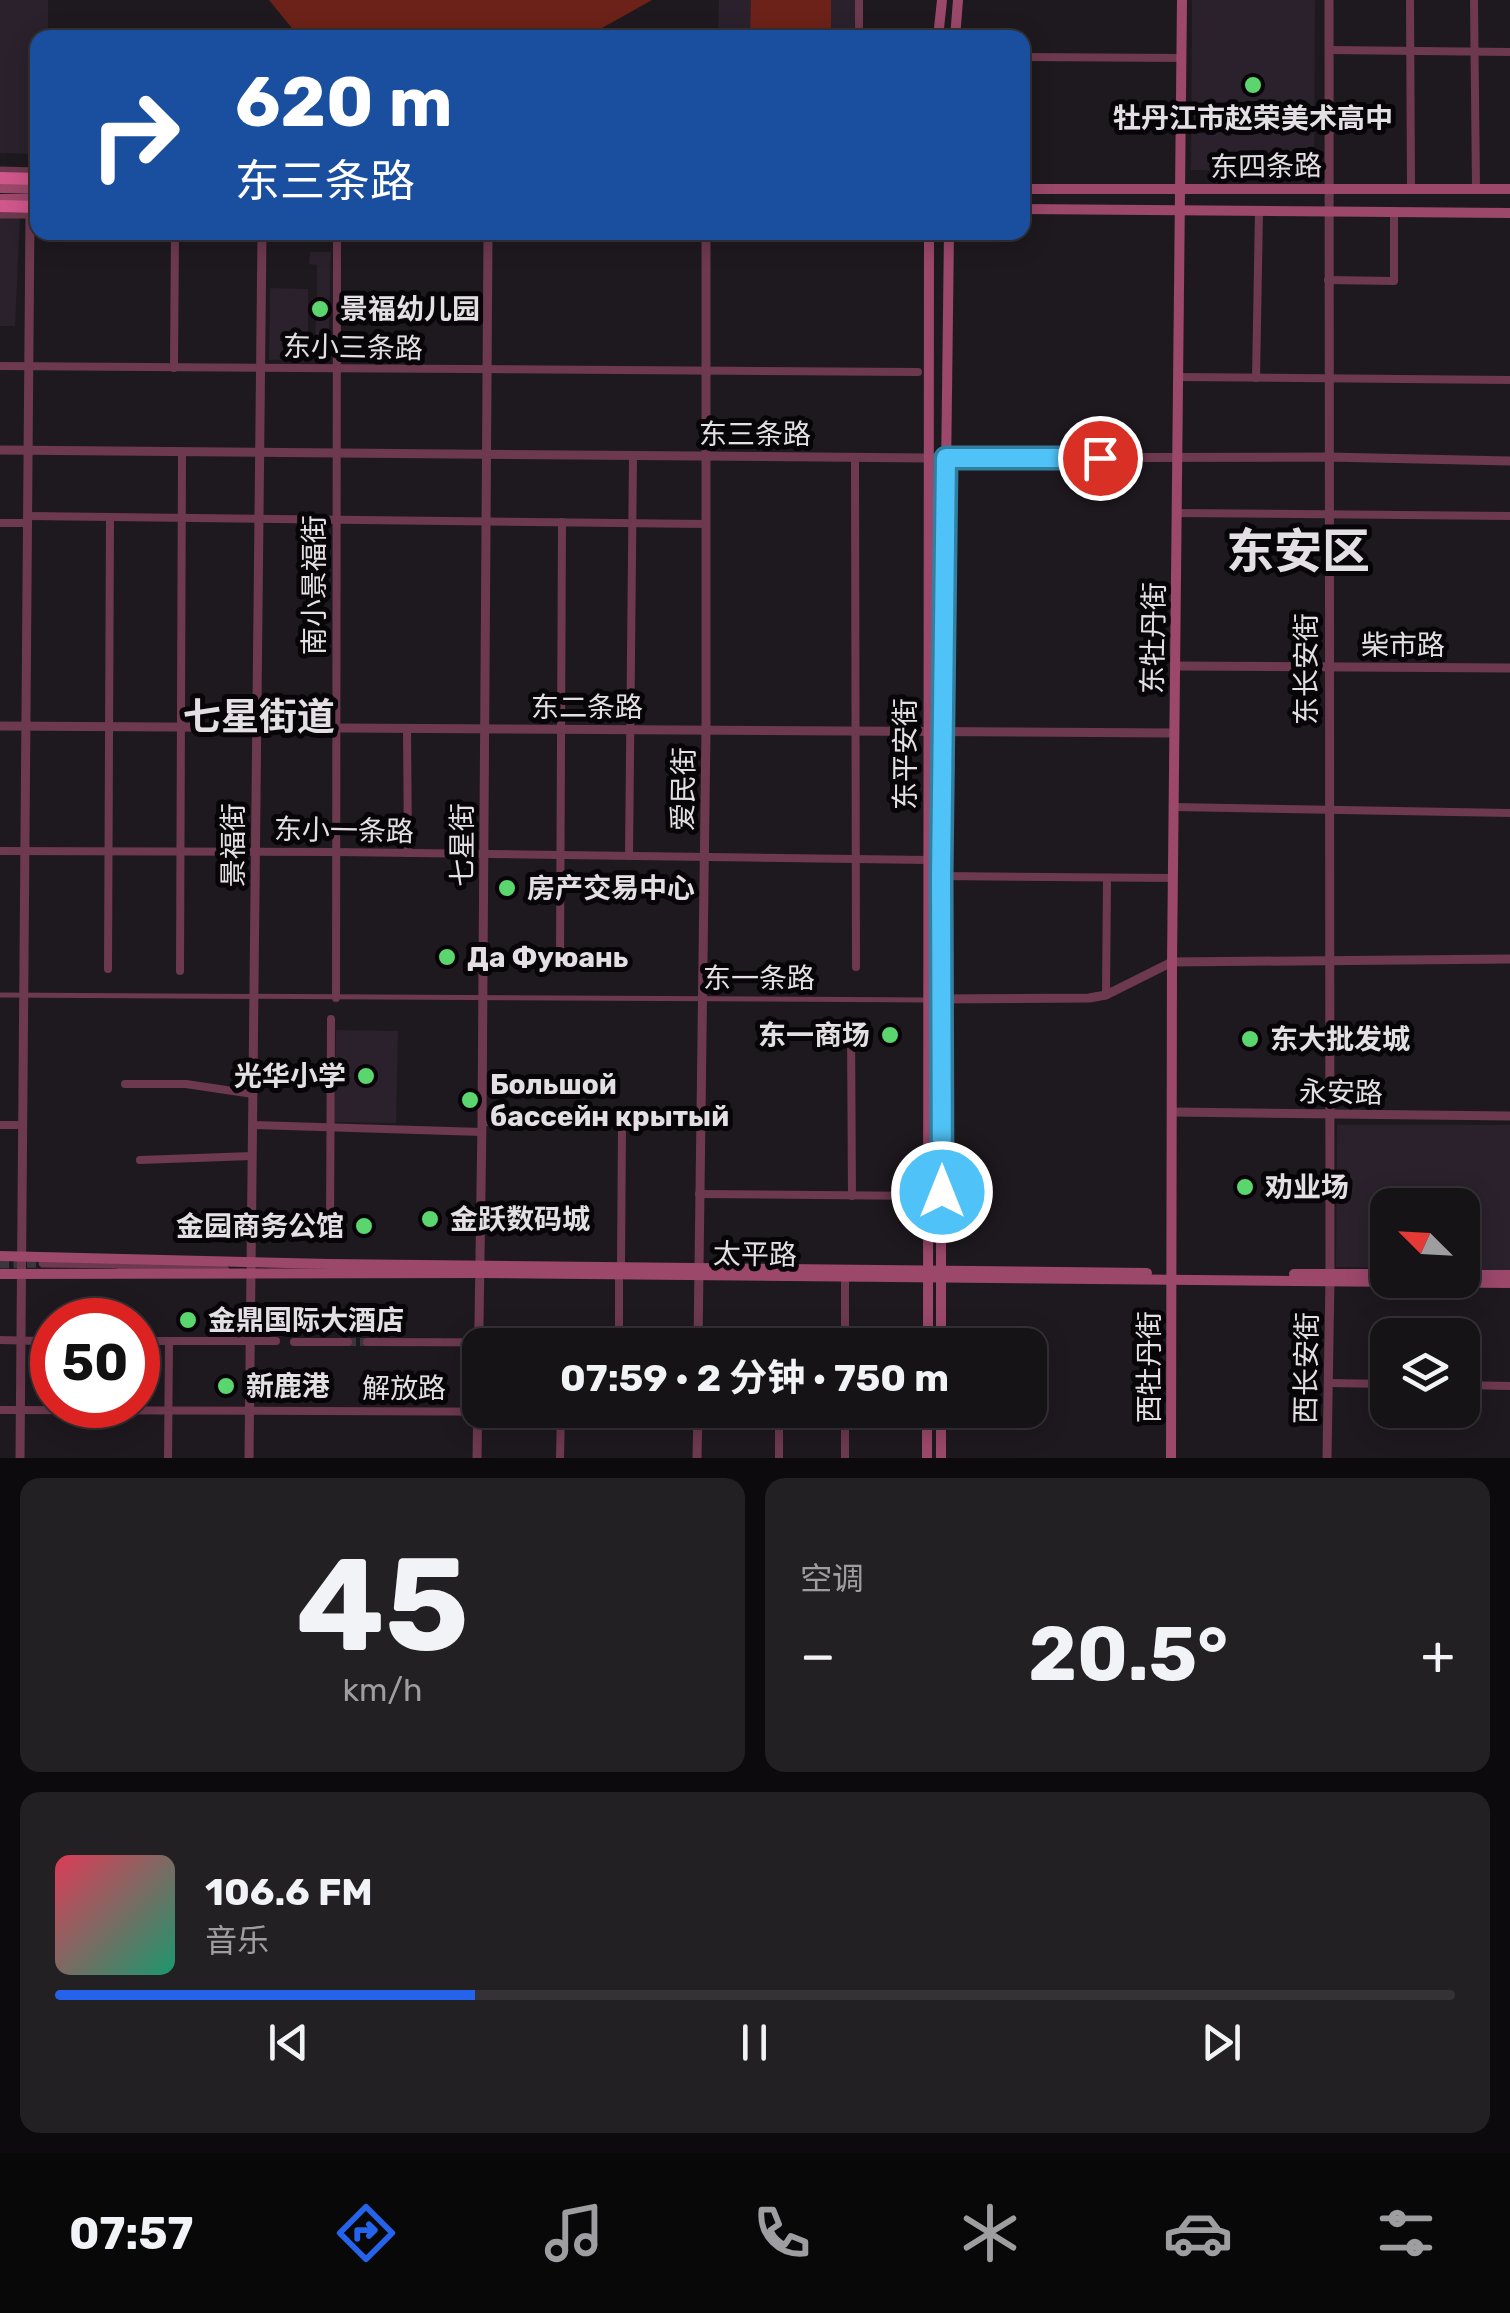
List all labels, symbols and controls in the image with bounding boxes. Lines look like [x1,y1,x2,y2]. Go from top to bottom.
text: 620 m [235,61,453,144]
icon: right [70,70,200,200]
marker: 牡丹江市赵荣美术高中 [1242,74,1264,96]
place label: 牡丹江市赵荣美术高中 [1113,102,1393,135]
street label: 东四条路 [1210,149,1322,184]
text: 东三条路 [235,155,415,208]
place label: 景福幼儿园 [340,293,480,326]
marker: 景福幼儿园 [309,298,331,320]
street label: 东小三条路 [283,330,423,365]
pin [1058,416,1143,501]
street label: 东三条路 [699,418,811,451]
icon: arrive [1073,431,1128,486]
street label: 南小景福街 [298,515,331,655]
district label: 东安区 [1226,523,1370,580]
street label: 东牡丹街 [1136,582,1171,694]
street label: 东长安街 [1290,613,1323,725]
street label: 柴市路 [1361,629,1445,662]
street label: 东二条路 [531,691,643,724]
district label: 七星街道 [183,694,335,740]
street label: 东平安街 [889,698,922,810]
street label: 爱民街 [666,747,701,831]
street label: 景福街 [217,803,250,887]
street label: 七星街 [446,803,479,887]
street label: 东小一条路 [274,813,414,848]
place label: 房产交易中心 [527,872,695,905]
marker: 房产交易中心 [496,877,518,899]
place label: Да Фуюань [467,941,628,974]
marker: Да Фуюань [436,946,458,968]
street label: 东一条路 [703,962,815,995]
place label: 东一商场 [758,1019,870,1052]
place label: 东大批发城 [1270,1023,1410,1056]
marker: 东一商场 [879,1024,901,1046]
marker: 东大批发城 [1239,1028,1261,1050]
place label: 光华小学 [234,1060,346,1093]
marker: 光华小学 [355,1065,377,1087]
place label: Большой бассейн крытый [490,1068,729,1133]
street label: 永安路 [1299,1075,1383,1110]
marker: Большой бассейн крытый [459,1089,481,1111]
position arrow [890,1140,994,1244]
place label: 劝业场 [1265,1171,1349,1204]
marker: 劝业场 [1234,1176,1256,1198]
north arrow [1370,1188,1480,1298]
map controls [1370,1188,1480,1428]
place label: 金跃数码城 [450,1203,590,1236]
marker: 金跃数码城 [419,1208,441,1230]
place label: 金园商务公馆 [176,1210,344,1243]
marker: 金园商务公馆 [353,1215,375,1237]
street label: 太平路 [713,1237,797,1272]
speed limit sign: 50 [30,1298,160,1428]
place label: 金鼎国际大酒店 [208,1304,404,1337]
marker: 金鼎国际大酒店 [177,1309,199,1331]
street label: 西牡丹街 [1133,1311,1166,1423]
street label: 西长安街 [1289,1312,1324,1424]
button: layers [1370,1318,1480,1428]
text: 07:59 · 2 分钟 · 750 m [560,1355,949,1401]
place label: 新鹿港 [246,1370,330,1403]
street label: 解放路 [362,1372,446,1405]
marker: 新鹿港 [215,1375,237,1397]
text: 45 [296,1528,469,1683]
text: 空调 [800,1560,864,1598]
text: 20.5° [1028,1610,1228,1699]
text: − [800,1623,836,1688]
text: + [1421,1623,1455,1688]
text: km/h [343,1671,422,1709]
text: 106.6 FM [205,1869,373,1915]
text: 音乐 [205,1922,269,1960]
icon: previous [261,2015,316,2070]
icon: pause [727,2015,782,2070]
icon: next [1194,2015,1249,2070]
icon: directions [331,2198,401,2268]
icon: music [539,2198,609,2268]
icon: phone [747,2198,817,2268]
icon: climate [955,2198,1025,2268]
icon: car [1163,2198,1233,2268]
icon: filters [1371,2198,1441,2268]
text: 07:57 [69,2207,193,2260]

